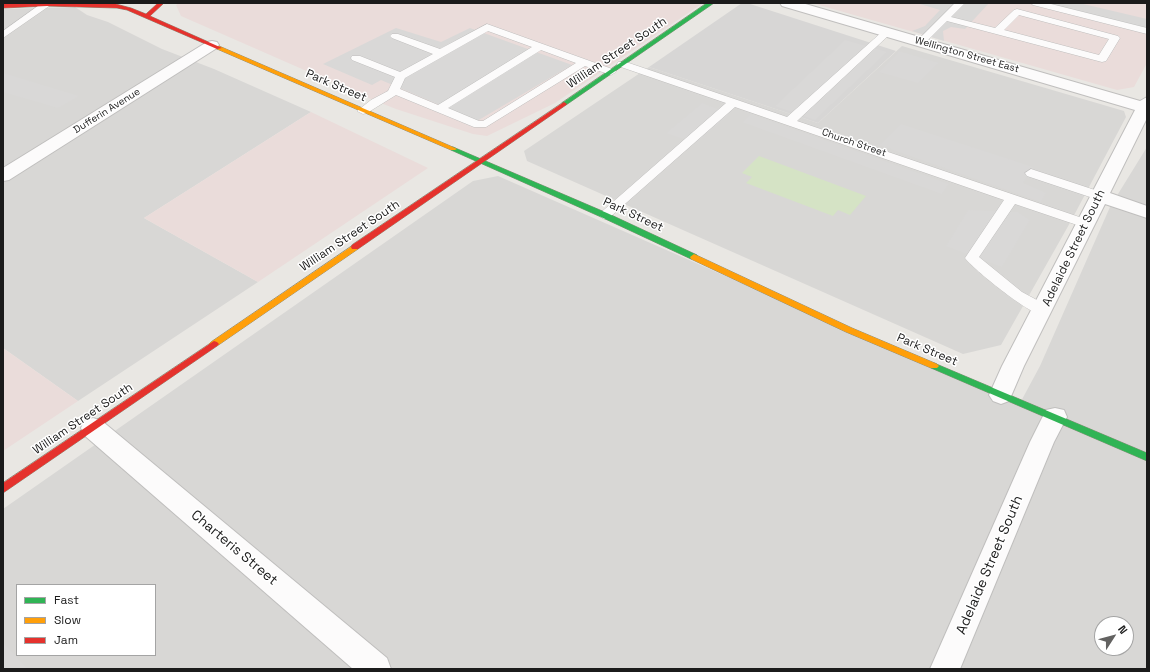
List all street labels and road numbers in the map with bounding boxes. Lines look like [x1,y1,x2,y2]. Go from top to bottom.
street label: William Street South [564,14,670,92]
street label: Wellington Street East [913,34,1021,76]
street label: Park Street [303,67,369,105]
street label: Dufferin Avenue [71,86,143,136]
street label: Church Street [820,126,888,160]
street label: Adelaide Street South [1040,187,1108,309]
street label: Park Street [601,195,665,235]
street label: William Street South [297,197,403,275]
street label: Park Street [894,331,960,369]
street label: William Street South [30,380,136,458]
street label: Adelaide Street South [953,493,1027,637]
street label: Charteris Street [187,507,281,589]

